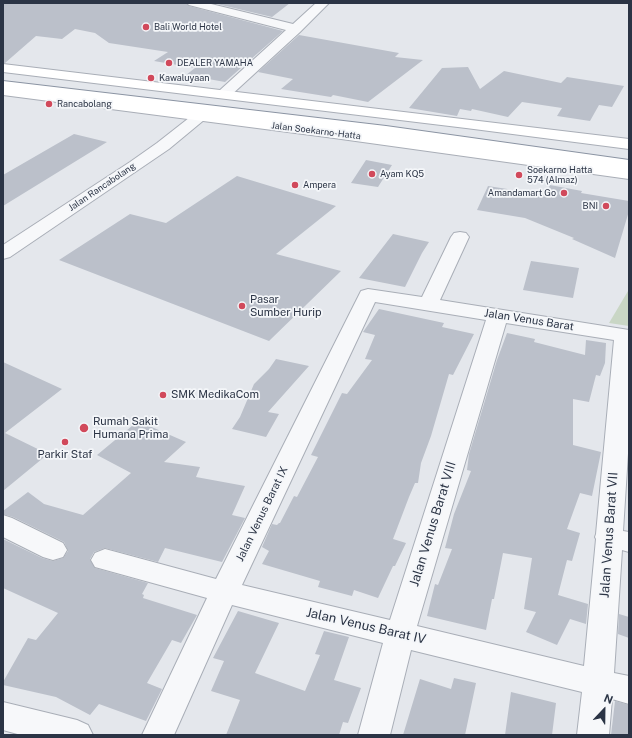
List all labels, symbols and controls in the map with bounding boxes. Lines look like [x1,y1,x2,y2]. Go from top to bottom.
marker: Bali World Hotel [141,22,151,32]
place label: Bali World Hotel [154,22,222,32]
marker: DEALER YAMAHA [164,58,174,68]
place label: DEALER YAMAHA [177,58,253,68]
marker: Kawaluyaan [146,73,156,83]
place label: Kawaluyaan [159,73,209,83]
marker: Rancabolang [44,99,54,109]
place label: Rancabolang [57,99,112,109]
street label: Jalan Soekarno-Hatta [271,120,361,142]
street label: Jalan Rancabolang [66,161,138,213]
place label: Soekarno Hatta 574 (Almaz) [527,165,592,186]
marker: Ayam KQ5 [367,169,377,179]
place label: Ayam KQ5 [380,169,424,179]
marker: Soekarno Hatta 574 (Almaz) [514,170,524,180]
marker: Ampera [290,180,300,190]
place label: Ampera [303,180,336,190]
place label: Amandamart Go [488,188,556,198]
marker: Amandamart Go [559,188,569,198]
place label: BNI [583,201,598,211]
marker: BNI [601,201,611,211]
place label: Pasar Sumber Hurip [250,293,322,319]
marker: Pasar Sumber Hurip [237,301,247,311]
street label: Jalan Venus Barat [483,306,575,334]
place label: SMK MedikaCom [171,388,259,402]
marker: SMK MedikaCom [158,390,168,400]
place label: Rumah Sakit Humana Prima [93,415,168,441]
marker: Rumah Sakit Humana Prima [78,422,90,434]
marker: Parkir Staf [60,437,70,447]
place label: Parkir Staf [38,448,92,462]
street label: Jalan Venus Barat VIII [407,460,459,588]
street label: Jalan Venus Barat IX [233,464,291,564]
street label: Jalan Venus Barat VII [597,471,621,599]
street label: Jalan Venus Barat IV [305,605,427,647]
north arrow [584,690,624,730]
text: N [602,692,615,706]

